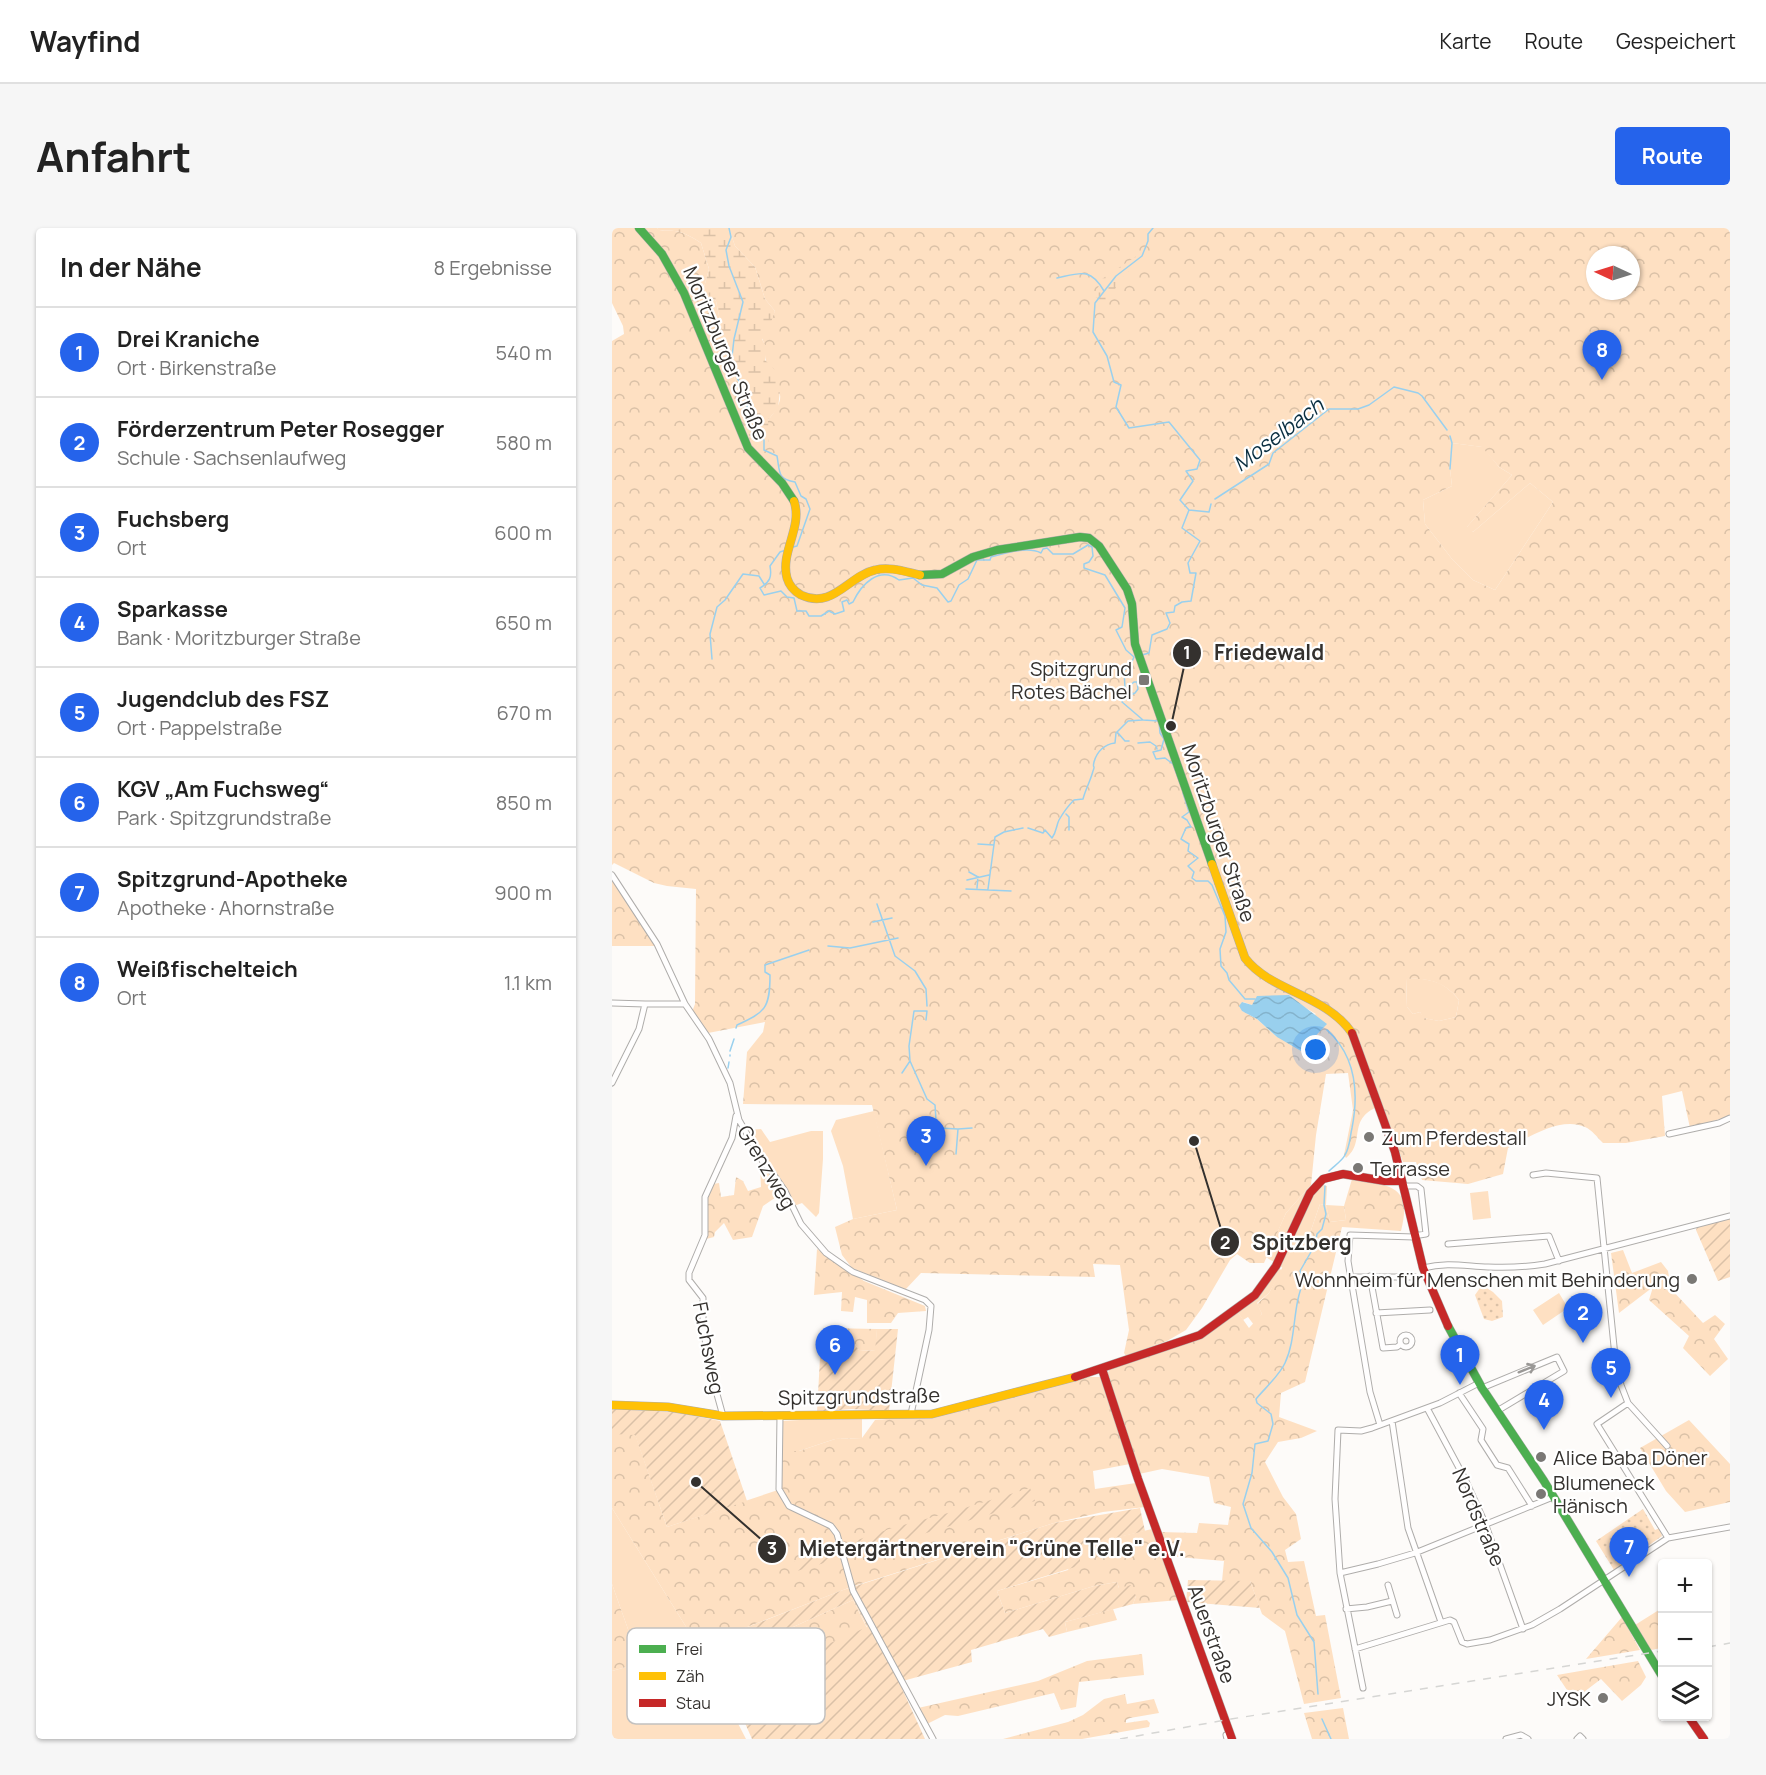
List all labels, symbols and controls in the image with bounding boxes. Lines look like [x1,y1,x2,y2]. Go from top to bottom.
text: Wayfind [30,22,140,60]
text: Karte [1440,27,1492,55]
text: Route [1525,27,1583,55]
text: Gespeichert [1616,27,1736,55]
text: Anfahrt [36,127,191,185]
button: Route [1615,127,1730,185]
north arrow [1586,246,1640,300]
text: In der Nähe [60,249,202,285]
text: 8 Ergebnisse [434,254,552,281]
street label: Moritzburger Straße [677,262,775,444]
text: Drei Kraniche [117,324,260,354]
pin: 8 [1582,330,1622,380]
text: 1 [75,339,84,366]
text: 540 m [496,339,552,366]
text: Ort · Birkenstraße [117,354,276,381]
water label: Moselbach [1227,390,1330,477]
text: Förderzentrum Peter Rosegger [117,414,444,444]
text: 2 [74,429,85,456]
text: 580 m [496,429,552,456]
text: Schule · Sachsenlaufweg [117,444,346,471]
text: Fuchsberg [117,504,229,534]
text: 3 [74,519,85,546]
text: 600 m [494,519,552,546]
text: Ort [117,534,147,561]
text: Sparkasse [117,594,228,624]
text: 4 [73,609,86,636]
text: 650 m [495,609,552,636]
text: Bank · Moritzburger Straße [117,624,361,651]
callout: Friedewald [1172,633,1336,672]
text: Friedewald [1214,638,1324,666]
text: 1 [1183,640,1191,664]
place label: Spitzgrund Rotes Bächel [1011,655,1132,705]
marker: Spitzgrund Rotes Bächel [1137,673,1151,687]
text: Jugendclub des FSZ [117,684,329,714]
text: 5 [74,699,85,726]
text: 670 m [496,699,552,726]
text: Ort · Pappelstraße [117,714,282,741]
street label: Moritzburger Straße [1176,741,1262,925]
text: KGV „Am Fuchsweg“ [117,774,329,804]
text: 6 [73,789,86,816]
text: 850 m [496,789,552,816]
text: Park · Spitzgrundstraße [117,804,332,831]
text: Spitzgrund-Apotheke [117,864,348,894]
text: 7 [74,879,85,906]
text: 900 m [494,879,552,906]
text: Apotheke · Ahornstraße [117,894,334,921]
text: Weißfischelteich [117,954,298,984]
text: 8 [73,969,86,996]
text: 1.1 km [504,969,552,996]
text: Ort [117,984,147,1011]
your location [1301,1035,1330,1064]
pin: 3 [906,1116,946,1166]
street label: Grenzweg [731,1120,803,1214]
place label: Zum Pferdestall [1381,1124,1527,1151]
marker: Zum Pferdestall [1362,1130,1376,1144]
place label: Terrasse [1370,1155,1450,1182]
marker: Terrasse [1351,1161,1365,1175]
callout: Spitzberg [1210,1223,1364,1262]
text: Spitzberg [1252,1228,1352,1256]
text: 2 [1220,1230,1230,1254]
place label: Wohnheim für Menschen mit Behinderung [1294,1266,1680,1293]
marker: Wohnheim für Menschen mit Behinderung [1685,1272,1699,1286]
pin: 2 [1564,1294,1602,1343]
street label: Fuchsweg [687,1300,731,1396]
pin: 6 [816,1326,854,1375]
pin: 1 [1440,1336,1480,1385]
pin: 5 [1592,1348,1630,1398]
one-way arrow [1517,1363,1536,1374]
pin: 4 [1524,1380,1564,1430]
street label: Spitzgrundstraße [778,1381,940,1411]
place label: Alice Baba Döner [1553,1444,1708,1471]
marker: Alice Baba Döner [1534,1450,1548,1464]
street label: Nordstraße [1446,1464,1512,1570]
place label: Blumeneck Hänisch [1553,1469,1656,1519]
marker: Blumeneck Hänisch [1534,1487,1548,1501]
pin: 7 [1610,1528,1648,1577]
callout: Mietergärtnerverein "Grüne Telle" e.V. [757,1529,1197,1568]
text: Mietergärtnerverein "Grüne Telle" e.V. [799,1534,1185,1562]
text: 3 [767,1536,777,1560]
map controls [1658,1559,1712,1721]
button: + [1658,1559,1712,1613]
street label: Auerstraße [1182,1581,1242,1687]
button: − [1658,1613,1712,1667]
legend [627,1628,825,1724]
text: Frei [676,1638,703,1660]
text: Zäh [676,1665,704,1687]
button: layers [1658,1667,1712,1721]
place label: JYSK [1547,1685,1591,1712]
marker: JYSK [1596,1691,1610,1705]
text: Stau [676,1692,711,1714]

